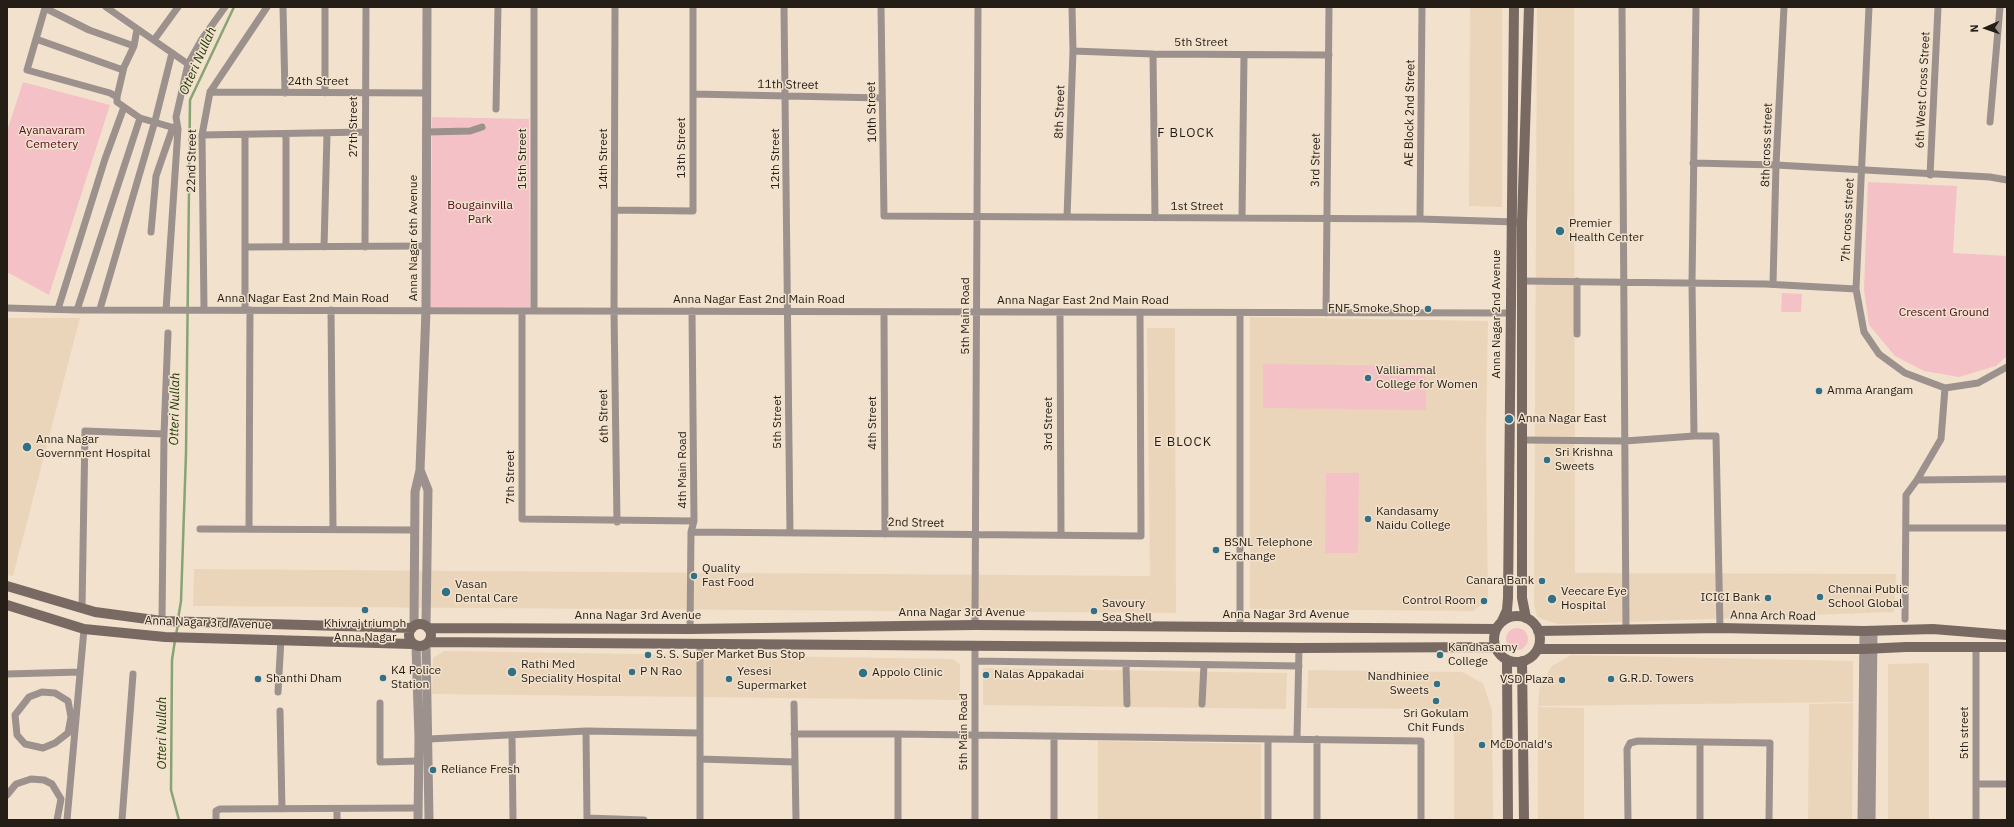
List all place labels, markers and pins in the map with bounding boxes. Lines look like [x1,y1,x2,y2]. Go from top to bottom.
place label: Premier Health Center [1569,217,1644,245]
marker: Premier Health Center [1554,225,1566,237]
place label: FNF Smoke Shop [1328,302,1420,316]
marker: FNF Smoke Shop [1423,304,1433,314]
place label: Valliammal College for Women [1376,364,1478,392]
marker: Valliammal College for Women [1363,373,1373,383]
place label: Amma Arangam [1827,384,1913,398]
marker: Amma Arangam [1814,386,1824,396]
place label: Anna Nagar East [1518,412,1607,426]
marker: Anna Nagar East [1503,413,1515,425]
place label: Anna Nagar Government Hospital [36,433,150,461]
marker: Anna Nagar Government Hospital [21,441,33,453]
place label: Sri Krishna Sweets [1555,446,1613,474]
marker: Sri Krishna Sweets [1542,455,1552,465]
place label: Kandasamy Naidu College [1376,505,1451,533]
marker: Kandasamy Naidu College [1363,514,1373,524]
place label: BSNL Telephone Exchange [1224,536,1313,564]
marker: BSNL Telephone Exchange [1211,545,1221,555]
place label: Quality Fast Food [702,562,754,590]
marker: Quality Fast Food [689,571,699,581]
place label: Canara Bank [1466,574,1534,588]
marker: Canara Bank [1537,576,1547,586]
place label: Vasan Dental Care [455,578,518,606]
place label: Chennai Public School Global [1828,583,1908,611]
place label: Veecare Eye Hospital [1561,585,1627,613]
marker: Vasan Dental Care [440,586,452,598]
place label: ICICI Bank [1700,591,1760,605]
marker: Chennai Public School Global [1815,592,1825,602]
marker: Veecare Eye Hospital [1546,593,1558,605]
marker: ICICI Bank [1763,593,1773,603]
place label: Control Room [1402,594,1476,608]
marker: Control Room [1479,596,1489,606]
place label: Savoury Sea Shell [1102,597,1152,625]
marker: Khivraj triumph Anna Nagar [360,605,370,615]
marker: Savoury Sea Shell [1089,606,1099,616]
place label: Khivraj triumph Anna Nagar [324,617,406,645]
place label: Kandhasamy College [1448,641,1517,669]
place label: S. S. Super Market Bus Stop [656,648,805,662]
marker: S. S. Super Market Bus Stop [643,650,653,660]
marker: Kandhasamy College [1435,650,1445,660]
place label: Rathi Med Speciality Hospital [521,658,621,686]
place label: K4 Police Station [391,664,441,692]
place label: P N Rao [640,665,682,679]
place label: Yesesi Supermarket [737,665,807,693]
marker: Rathi Med Speciality Hospital [506,666,518,678]
place label: Appolo Clinic [872,666,943,680]
marker: P N Rao [627,667,637,677]
marker: Appolo Clinic [857,667,869,679]
place label: Nalas Appakadai [994,668,1084,682]
marker: Nalas Appakadai [981,670,991,680]
place label: Nandhiniee Sweets [1368,670,1429,698]
place label: Shanthi Dham [266,672,342,686]
place label: G.R.D. Towers [1619,672,1694,686]
marker: K4 Police Station [378,673,388,683]
place label: VSD Plaza [1500,673,1554,687]
marker: Shanthi Dham [253,674,263,684]
marker: Yesesi Supermarket [724,674,734,684]
marker: G.R.D. Towers [1606,674,1616,684]
marker: VSD Plaza [1557,675,1567,685]
marker: Nandhiniee Sweets [1432,679,1442,689]
marker: Sri Gokulam Chit Funds [1431,696,1441,706]
place label: Sri Gokulam Chit Funds [1403,707,1469,735]
place label: McDonald's [1490,738,1553,752]
marker: McDonald's [1477,740,1487,750]
place label: Reliance Fresh [441,763,520,777]
marker: Reliance Fresh [428,765,438,775]

